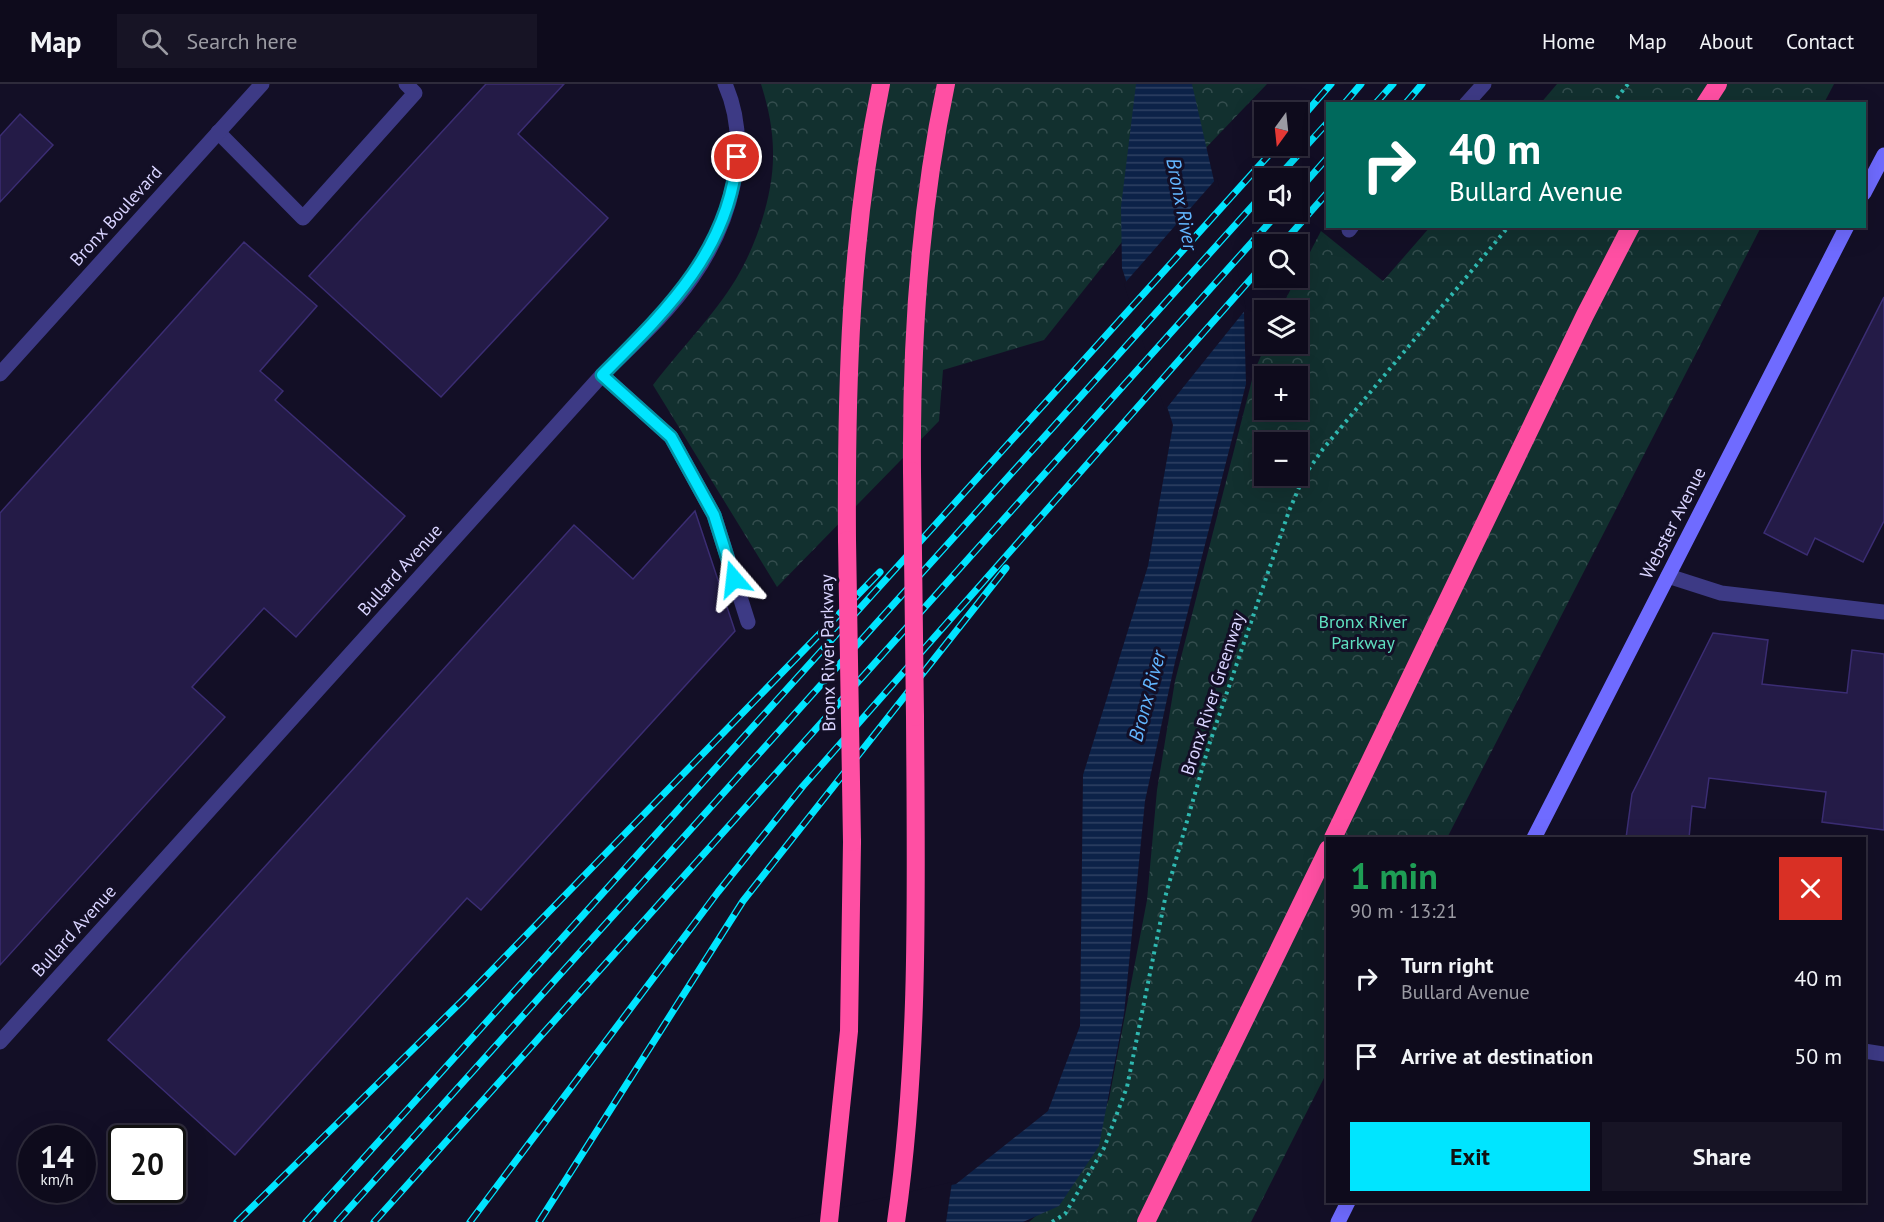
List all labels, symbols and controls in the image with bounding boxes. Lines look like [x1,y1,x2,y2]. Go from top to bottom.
search box [117,14,537,68]
text: Map [30,23,81,60]
icon: search [138,25,171,58]
text: Search here [186,27,297,55]
text: Home [1542,28,1595,55]
text: Map [1628,28,1667,55]
text: About [1700,28,1753,55]
text: Contact [1786,28,1854,55]
north arrow [1254,102,1308,156]
map controls [1254,102,1308,486]
text: 40 m [1449,121,1541,176]
icon: right [1350,126,1428,204]
pin [711,131,762,182]
icon: arrive [720,140,753,173]
water label: Bronx River [1160,156,1204,254]
street label: Bronx Boulevard [65,161,167,271]
button: sound [1254,168,1308,222]
text: Bullard Avenue [1449,174,1623,208]
button: search [1254,234,1308,288]
button: layers [1254,300,1308,354]
button: + [1254,366,1308,420]
button: − [1254,432,1308,486]
street label: Webster Avenue [1635,463,1711,582]
street label: Bullard Avenue [352,519,447,620]
position arrow [702,547,766,611]
street label: Bronx River Parkway [815,574,840,732]
street label: Bronx River Greenway [1175,609,1250,778]
park label: Bronx River Parkway [1319,610,1407,654]
water label: Bronx River [1122,646,1172,744]
text: 1 min [1350,852,1438,899]
button: close [1779,857,1842,920]
street label: Bullard Avenue [26,880,121,981]
text: 90 m · 13:21 [1350,898,1457,924]
text: Turn right [1401,951,1493,979]
icon: right [1350,962,1383,995]
text: 40 m [1794,964,1842,992]
text: Bullard Avenue [1401,979,1530,1005]
icon: arrive [1350,1040,1383,1073]
text: Arrive at destination [1401,1042,1593,1070]
text: 50 m [1794,1042,1842,1070]
button: Exit [1350,1122,1590,1191]
button: Share [1602,1122,1842,1191]
speed limit sign: 20 [108,1125,186,1203]
text: 14 [40,1137,74,1176]
text: km/h [41,1170,73,1189]

